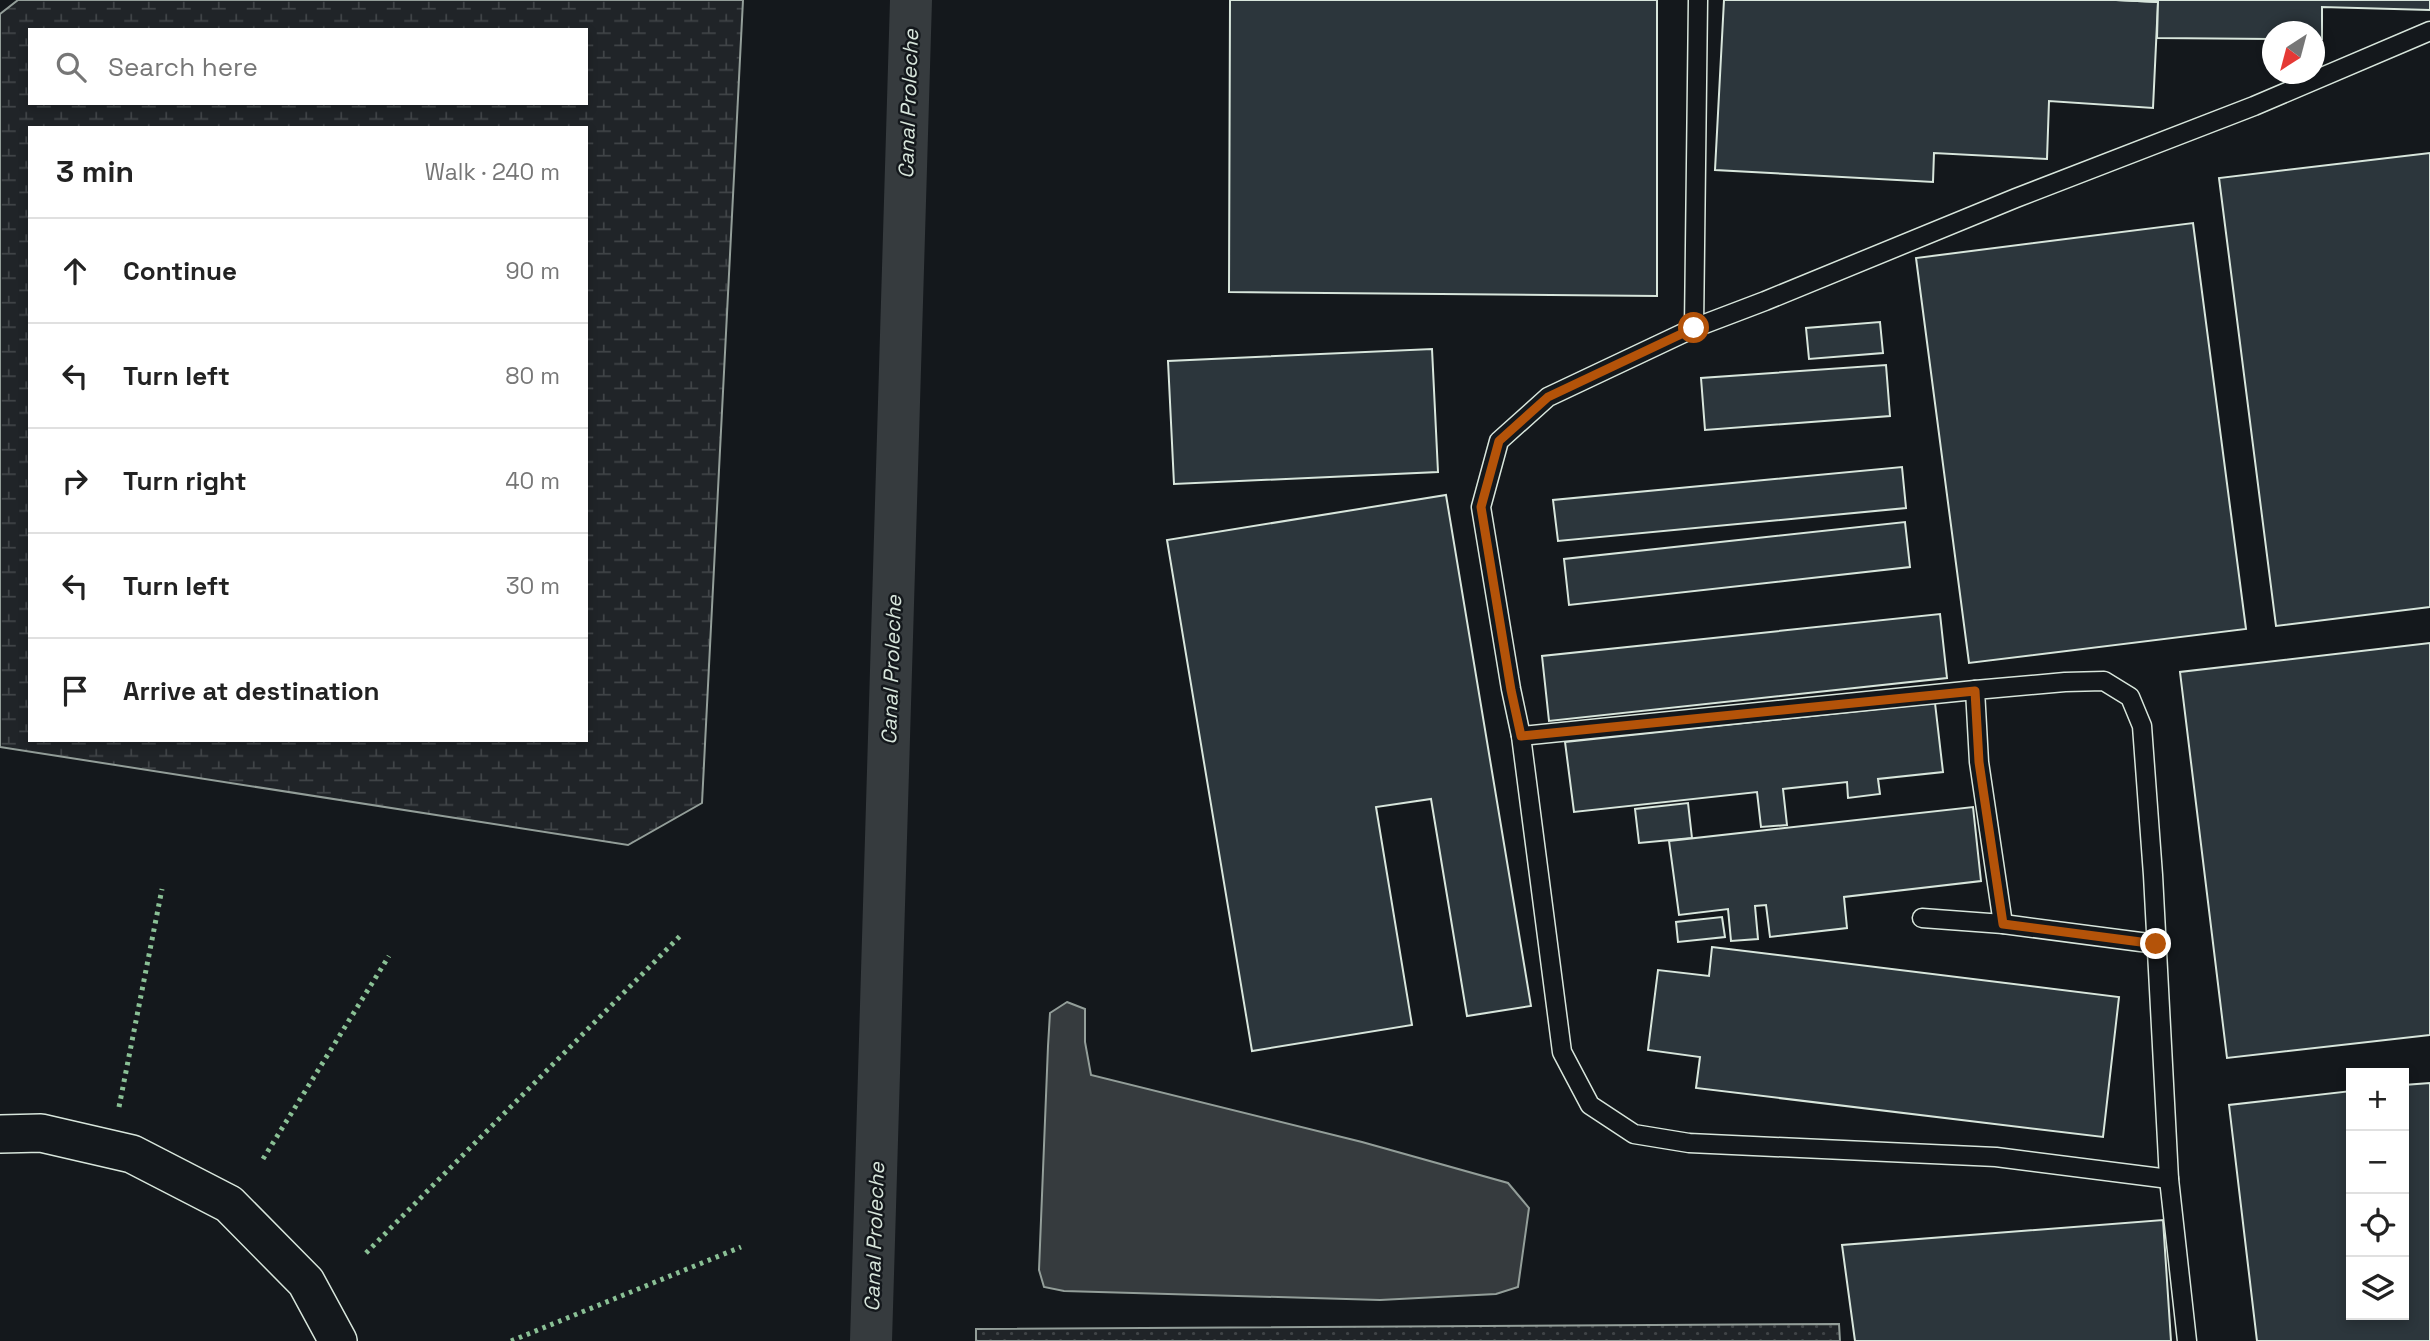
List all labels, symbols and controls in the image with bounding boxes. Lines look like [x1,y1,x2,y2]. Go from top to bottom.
north arrow [2262,21,2325,84]
water label: Canal Proleche [892,27,924,179]
search box [28,28,588,105]
icon: search [52,48,90,86]
text: Search here [108,50,258,84]
text: 3 min [56,152,134,191]
text: Walk · 240 m [425,157,560,187]
icon: ahead [56,252,94,290]
text: Continue [123,254,237,288]
text: 90 m [505,256,560,286]
route start [1678,312,1709,343]
icon: left [56,357,94,395]
text: Turn left [123,359,230,393]
text: 80 m [505,361,560,391]
icon: right [56,462,94,500]
text: Turn right [123,464,247,498]
text: 40 m [505,466,560,496]
icon: left [56,567,94,605]
text: Turn left [123,569,230,603]
text: 30 m [506,571,560,601]
water label: Canal Proleche [875,593,907,745]
icon: arrive [56,672,94,710]
text: Arrive at destination [123,674,380,708]
route end [2140,928,2171,959]
map controls [2346,1068,2409,1320]
button: + [2346,1068,2409,1131]
button: − [2346,1131,2409,1194]
water label: Canal Proleche [858,1160,890,1312]
button: locate [2346,1194,2409,1257]
button: layers [2346,1257,2409,1320]

